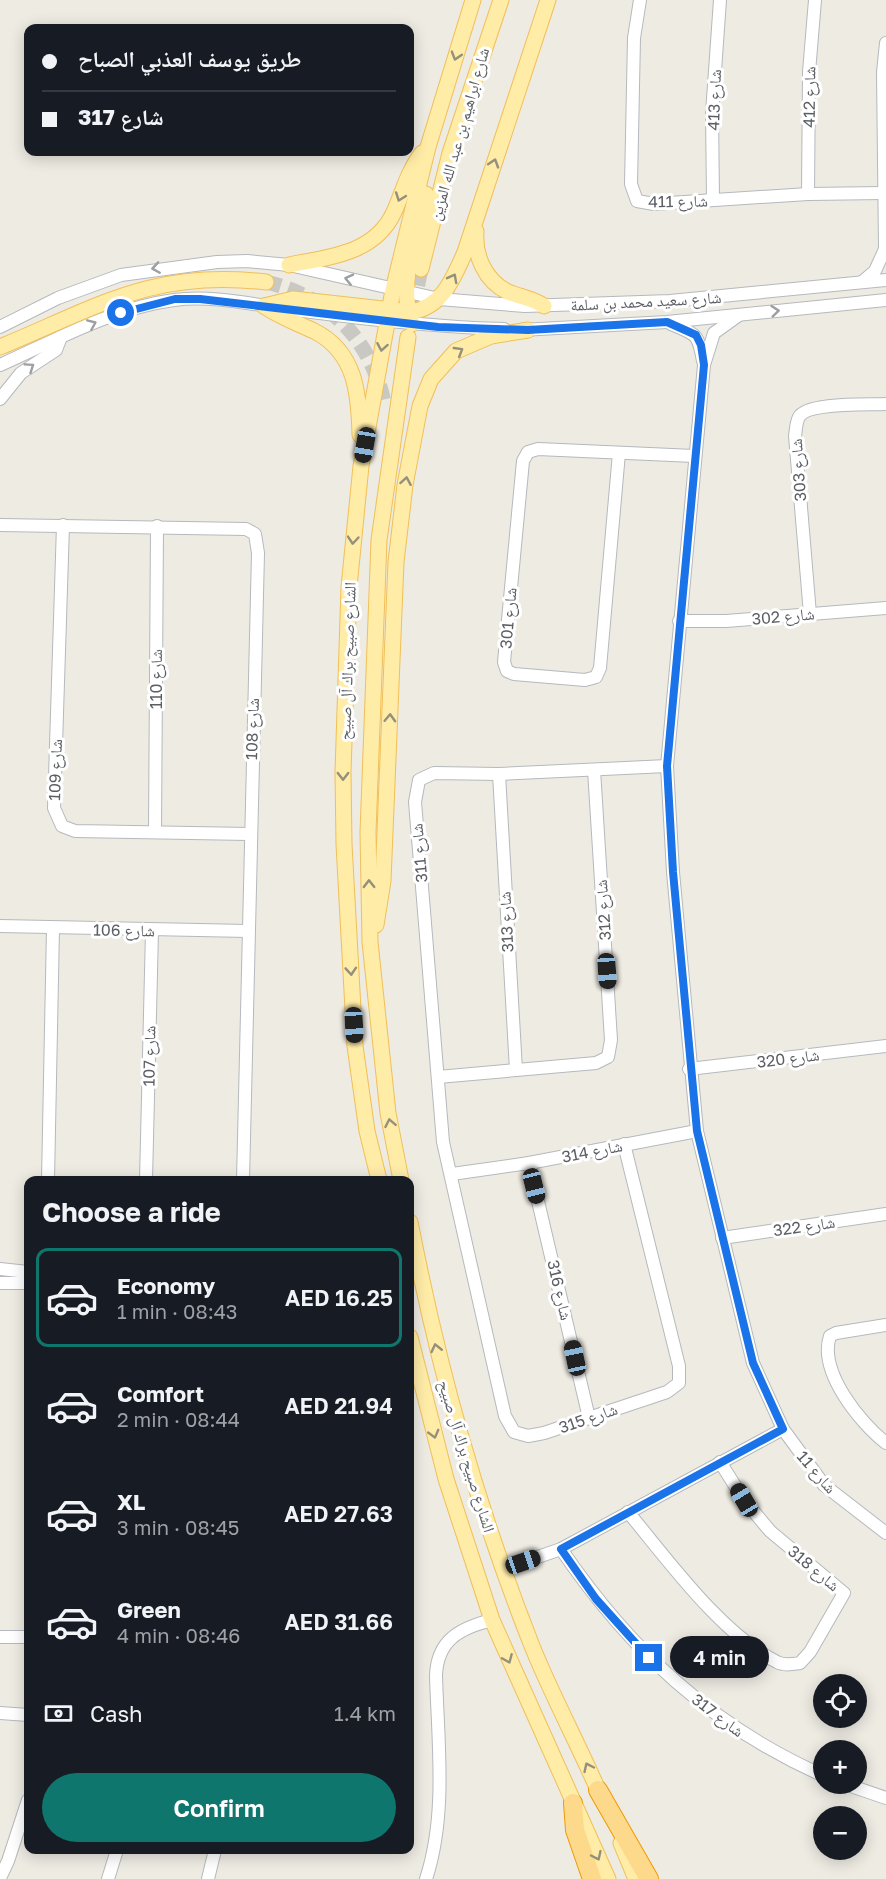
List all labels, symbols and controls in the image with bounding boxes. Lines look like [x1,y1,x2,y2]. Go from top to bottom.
text: طريق يوسف العذبي الصباح [78,45,301,72]
street label: شارع ابراهيم بن عبد الله المزين [425,45,494,223]
one-way arrow [451,50,463,61]
street label: شارع 412 [798,66,821,128]
street label: شارع 413 [703,69,726,131]
text: شارع 317 [78,103,164,130]
one-way arrow [487,158,500,169]
street label: شارع 411 [648,190,708,213]
one-way arrow [395,191,407,202]
one-way arrow [152,262,161,274]
one-way arrow [446,273,457,284]
one-way arrow [344,274,354,287]
street label: شارع سعيد محمد بن سلمة [570,287,722,316]
route start [107,299,134,326]
one-way arrow [770,306,779,318]
one-way arrow [85,319,96,331]
one-way arrow [376,342,389,352]
one-way arrow [453,346,463,358]
one-way arrow [23,363,34,374]
car [353,426,377,464]
street label: شارع 303 [786,438,811,502]
one-way arrow [399,477,412,487]
one-way arrow [347,535,360,544]
street label: الشارع صبيح براك آل صبيح [334,582,361,740]
street label: شارع 301 [495,587,522,650]
street label: شارع 302 [751,603,815,630]
street label: شارع 110 [146,649,167,709]
street label: شارع 108 [241,698,264,760]
one-way arrow [384,713,396,722]
street label: شارع 109 [44,739,67,801]
one-way arrow [337,772,349,781]
street label: شارع 311 [406,822,433,883]
one-way arrow [363,879,375,888]
street label: شارع 312 [591,879,616,941]
street label: شارع 313 [494,891,519,953]
street label: شارع 106 [93,919,155,942]
car [597,952,617,990]
one-way arrow [344,967,357,976]
car [344,1007,364,1043]
street label: شارع 107 [138,1026,161,1086]
street label: شارع 320 [756,1044,821,1073]
one-way arrow [384,1118,397,1128]
street label: شارع 314 [560,1135,624,1168]
car [521,1166,547,1206]
text: Choose a ride [42,1196,221,1228]
street label: شارع 322 [772,1212,836,1241]
street label: شارع 316 [542,1258,577,1322]
icon: car [45,1271,99,1325]
text: Economy [117,1272,215,1299]
text: AED 16.25 [285,1284,393,1311]
text: 1 min · 08:43 [117,1299,238,1323]
car [562,1339,588,1377]
one-way arrow [430,1343,443,1353]
street label: الشارع صبيح براك آل صبيح [433,1378,500,1535]
icon: car [45,1379,99,1433]
text: Comfort [117,1380,204,1407]
text: AED 21.94 [284,1392,393,1419]
street label: شارع 315 [556,1399,620,1438]
text: 2 min · 08:44 [117,1407,240,1431]
one-way arrow [426,1429,439,1439]
street label: شارع 11 [792,1447,841,1498]
car [727,1480,761,1520]
icon: car [45,1487,99,1541]
text: XL [117,1488,145,1515]
text: AED 27.63 [284,1500,393,1527]
text: 3 min · 08:45 [117,1515,239,1539]
street label: شارع 318 [783,1541,844,1596]
car [503,1548,543,1576]
icon: car [45,1595,99,1649]
text: Green [117,1596,181,1623]
text: AED 31.66 [284,1608,393,1635]
text: 4 min · 08:46 [117,1623,240,1647]
callout: 4 min [670,1637,769,1679]
route end [635,1644,662,1671]
text: 4 min [693,1645,746,1669]
one-way arrow [501,1653,513,1664]
map controls [813,1674,867,1860]
button: locate [813,1674,867,1728]
street label: شارع 317 [687,1689,748,1742]
icon: cash [42,1697,75,1730]
text: Cash [90,1700,143,1727]
text: 1.4 km [334,1701,396,1725]
button: + [813,1740,867,1794]
one-way arrow [583,1763,595,1774]
button: Confirm [42,1773,396,1842]
button: − [813,1806,867,1860]
one-way arrow [590,1849,602,1860]

